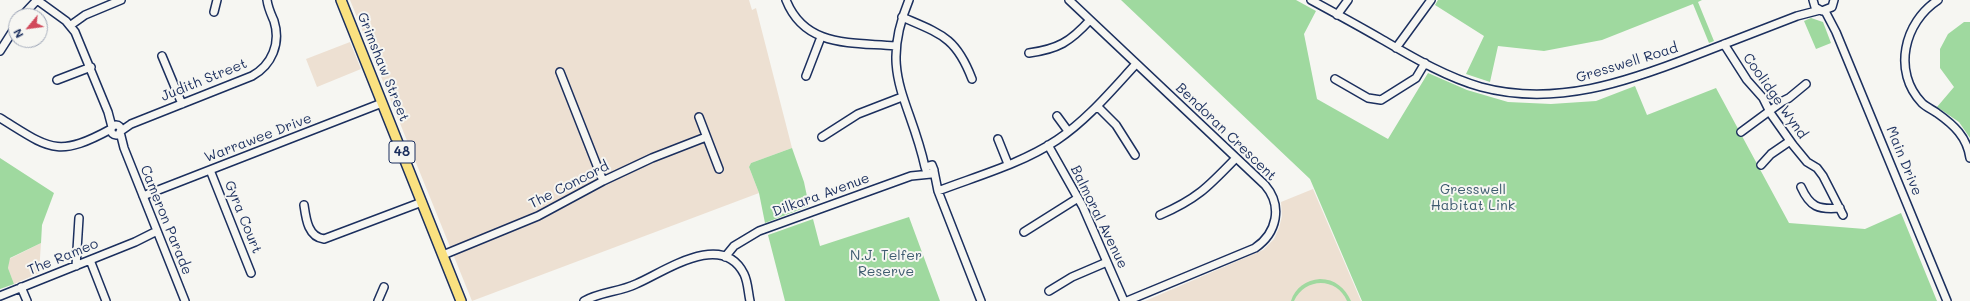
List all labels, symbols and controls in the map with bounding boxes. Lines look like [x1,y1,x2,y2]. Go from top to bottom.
north arrow [8,8,48,48]
street label: Grimshaw Street [353,10,413,124]
text: N [9,26,27,41]
street label: Gresswell Road [1574,40,1680,86]
street label: Coolidge Wynd [1739,50,1811,142]
street label: Judith Street [158,55,250,105]
street label: Bendoran Crescent [1172,80,1280,184]
street label: Warrawee Drive [202,110,314,166]
street label: Main Drive [1882,124,1926,198]
road number: 48 [389,141,415,163]
street label: The Concord [526,158,612,212]
street label: Cameron Parade [136,163,196,277]
street label: Balmoral Avenue [1067,163,1131,271]
street label: Dilkara Avenue [770,170,872,220]
street label: Gyra Court [221,178,265,256]
park label: Gresswell Habitat Link [1431,182,1515,214]
street label: The Rameo [25,235,101,279]
park label: N.J. Telfer Reserve [850,248,922,280]

